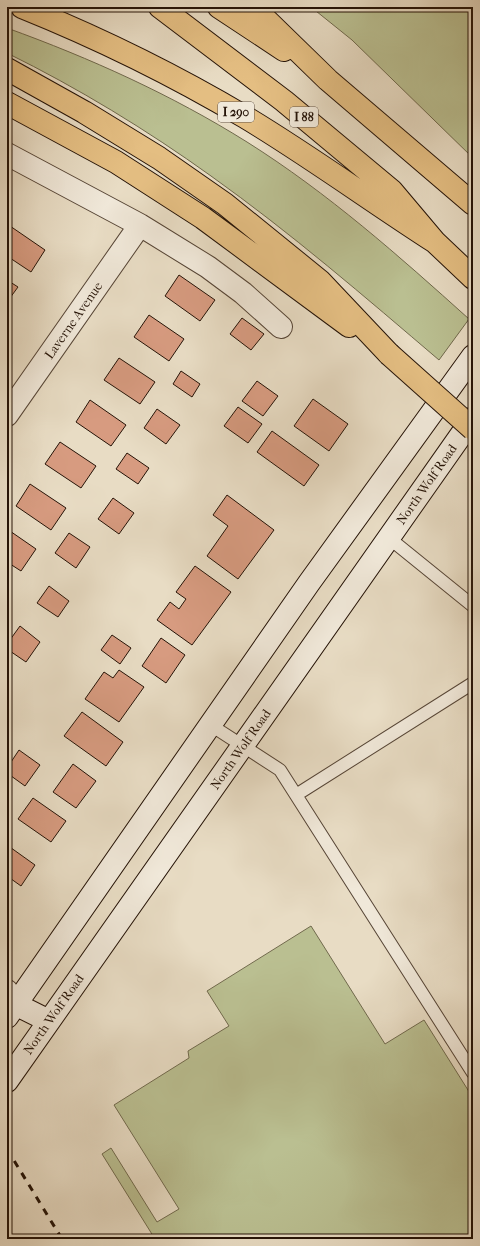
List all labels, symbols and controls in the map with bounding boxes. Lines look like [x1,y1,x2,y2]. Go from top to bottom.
road number: I 290 [218,102,254,122]
road number: I 88 [290,107,318,127]
street label: Laverne Avenue [41,278,106,362]
street label: North Wolf Road [393,441,460,527]
street label: North Wolf Road [207,706,274,792]
street label: North Wolf Road [20,971,87,1057]

